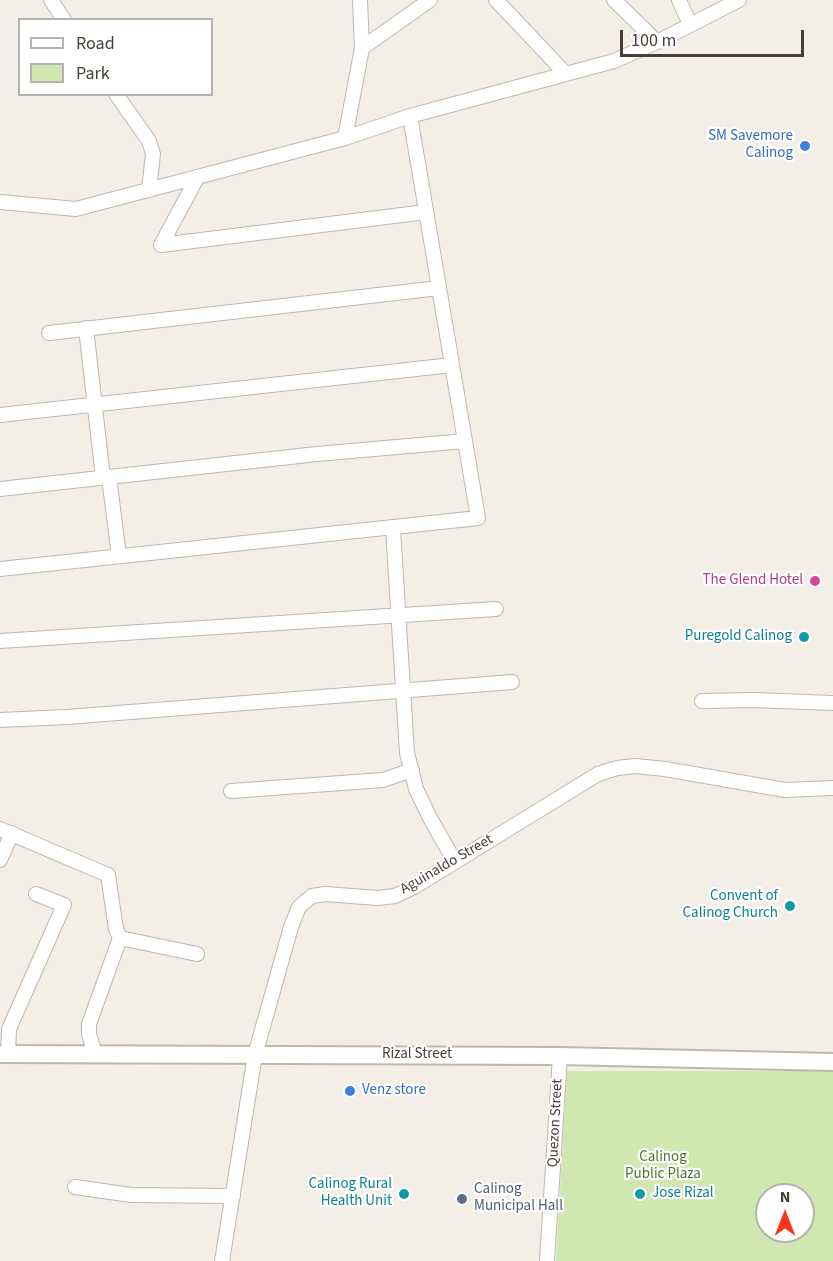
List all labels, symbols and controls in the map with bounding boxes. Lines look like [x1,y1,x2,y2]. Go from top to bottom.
legend [18,18,213,96]
scale bar [623,18,808,56]
text: 100 m [631,28,676,53]
text: Road [76,31,115,56]
text: Park [76,61,110,86]
place label: SM Savemore Calinog [708,128,793,163]
marker: SM Savemore Calinog [798,139,812,153]
place label: The Glend Hotel [703,572,803,590]
marker: The Glend Hotel [808,574,822,588]
place label: Puregold Calinog [685,628,792,646]
marker: Puregold Calinog [797,630,811,644]
street label: Aguinaldo Street [397,831,497,899]
place label: Convent of Calinog Church [683,888,778,923]
marker: Convent of Calinog Church [783,899,797,913]
street label: Rizal Street [382,1046,452,1064]
street label: Quezon Street [545,1078,567,1168]
place label: Venz store [362,1082,426,1100]
marker: Venz store [343,1084,357,1098]
park label: Calinog Public Plaza [625,1149,701,1184]
place label: Calinog Rural Health Unit [309,1176,392,1211]
place label: Calinog Municipal Hall [474,1181,563,1216]
north arrow [755,1183,815,1243]
place label: Jose Rizal [652,1185,714,1203]
text: N [780,1186,790,1208]
marker: Calinog Rural Health Unit [397,1187,411,1201]
marker: Jose Rizal [633,1187,647,1201]
marker: Calinog Municipal Hall [455,1192,469,1206]

